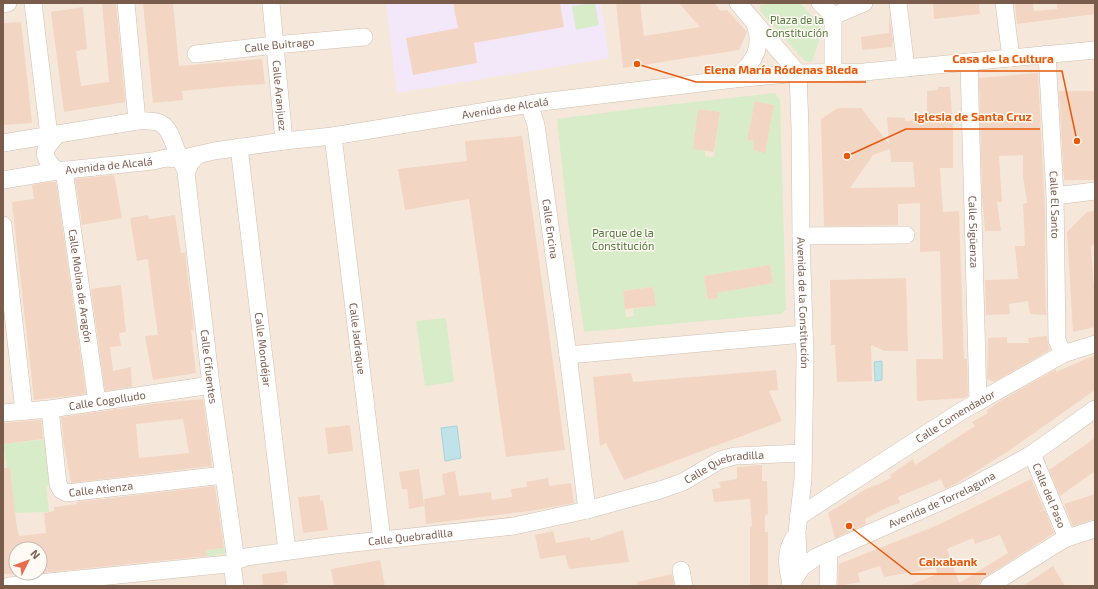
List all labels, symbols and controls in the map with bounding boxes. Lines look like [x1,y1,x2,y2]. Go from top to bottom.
park label: Plaza de la Constitución [766,13,828,39]
street label: Calle Buitrago [244,34,315,54]
callout: Casa de la Cultura [944,47,1062,71]
text: Casa de la Cultura [952,51,1054,65]
callout: Elena María Ródenas Bleda [696,58,866,82]
street label: Calle Aranjuez [270,59,290,132]
text: Elena María Ródenas Bleda [704,62,858,76]
street label: Avenida de Alcalá [461,94,549,121]
callout: Iglesia de Santa Cruz [906,105,1040,129]
text: Iglesia de Santa Cruz [914,109,1032,123]
street label: Avenida de Alcalá [65,154,153,176]
street label: Calle El Santo [1048,170,1063,239]
street label: Calle Sigüenza [967,195,981,268]
street label: Calle Encina [540,198,562,260]
park label: Parque de la Constitución [592,226,654,252]
street label: Calle Molina de Aragón [66,228,95,343]
street label: Avenida de la Constitución [795,237,812,369]
street label: Calle Jadraque [347,302,369,375]
street label: Calle Mondéjar [253,311,275,388]
street label: Calle Cifuentes [199,329,221,405]
street label: Calle Comendador [913,386,998,445]
street label: Calle Cogolludo [68,388,146,412]
street label: Calle Quebradilla [681,448,764,486]
street label: Calle del Paso [1030,461,1069,530]
street label: Avenida de Torrelaguna [886,468,997,530]
street label: Calle Atienza [68,478,134,499]
street label: Calle Quebradilla [367,526,453,547]
north arrow [8,541,48,581]
text: N [28,547,43,561]
callout: Caixabank [911,550,986,574]
text: Caixabank [919,554,978,568]

